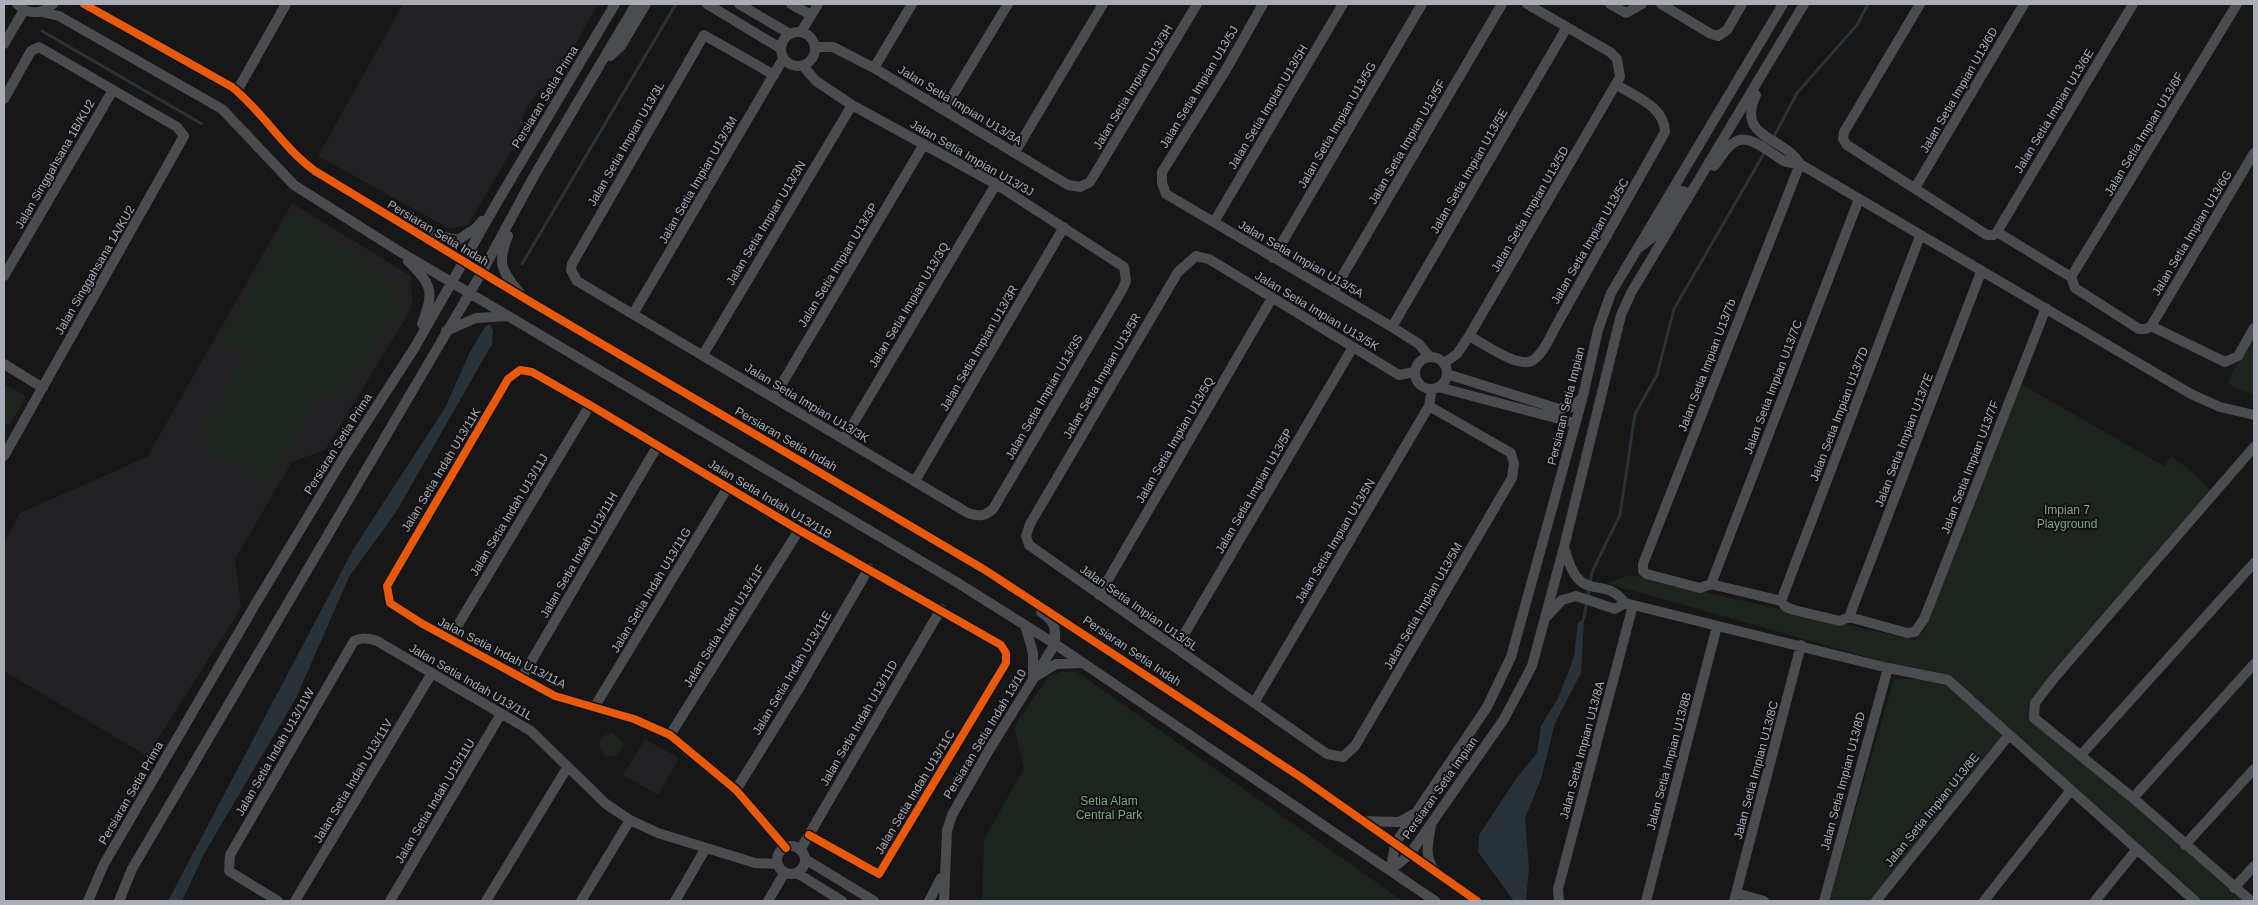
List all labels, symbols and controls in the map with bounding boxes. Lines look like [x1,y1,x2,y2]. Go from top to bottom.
street label: Jalan Setia Impian U13/3H [1090,22,1176,152]
street label: Jalan Setia Impian U13/5J [1157,23,1241,151]
street label: Jalan Setia Impian U13/6D [1917,24,2001,155]
street label: Jalan Setia Impian U13/5H [1225,42,1311,172]
street label: Persiaran Setia Prima [509,43,581,151]
street label: Jalan Setia Impian U13/6E [2011,46,2097,176]
street label: Jalan Setia Impian U13/5G [1295,59,1379,191]
street label: Jalan Setia Impian U13/3A [895,62,1025,148]
street label: Jalan Setia Impian U13/6F [2102,70,2186,198]
street label: Jalan Setia Impian U13/5F [1366,77,1448,207]
street label: Jalan Setia Impian U13/3L [585,79,667,208]
street label: Jalan Singgahsana 1B/KU2 [12,97,98,231]
street label: Jalan Setia Impian U13/5E [1427,106,1511,236]
street label: Jalan Setia Impian U13/3M [656,114,740,246]
street label: Jalan Setia Impian U13/3J [908,117,1036,199]
street label: Jalan Setia Impian U13/5D [1488,143,1572,274]
street label: Jalan Setia Impian U13/3N [723,158,809,288]
street label: Jalan Setia Impian U13/6G [2149,168,2235,298]
street label: Jalan Setia Impian U13/5C [1548,175,1632,306]
street label: Persiaran Setia Indah [385,197,491,269]
street label: Jalan Setia Impian U13/3P [795,200,881,330]
street label: Jalan Singgahsana 1A/KU2 [52,203,138,337]
street label: Jalan Setia Impian U13/5A [1236,217,1366,301]
street label: Jalan Setia Impian U13/3Q [866,240,952,370]
street label: Jalan Setia Impian U13/5K [1252,268,1382,354]
street label: Jalan Setia Impian U13/3R [937,282,1021,413]
street label: Jalan Setia Impian U13/7b [1675,296,1739,433]
street label: Jalan Setia Impian U13/5R [1060,310,1144,441]
street label: Jalan Setia Impian U13/7C [1741,318,1805,456]
street label: Jalan Setia Impian U13/3S [1002,332,1086,462]
street label: Persiaran Setia Impian [1545,345,1587,467]
street label: Jalan Setia Impian U13/7D [1807,345,1871,483]
street label: Jalan Setia Impian U13/3K [742,360,872,446]
street label: Jalan Setia Impian U13/7E [1872,371,1936,509]
street label: Jalan Setia Impian U13/5Q [1133,374,1217,506]
street label: Persiaran Setia Prima [301,391,375,497]
street label: Jalan Setia Impian U13/7F [1938,398,2002,536]
street label: Persiaran Setia Indah [733,404,839,474]
street label: Jalan Setia Indah U13/11K [398,406,484,534]
street label: Jalan Setia Impian U13/5P [1212,426,1296,556]
street label: Jalan Setia Indah U13/11J [467,451,551,579]
street label: Jalan Setia Indah U13/11B [706,456,834,542]
street label: Jalan Setia Impian U13/5N [1292,476,1378,606]
street label: Jalan Setia Indah U13/11H [537,490,621,620]
park label: Impian 7 Playground [2037,503,2097,531]
street label: Jalan Setia Indah U13/11G [608,525,694,655]
street label: Jalan Setia Impian U13/5M [1381,540,1465,672]
street label: Jalan Setia Indah U13/11F [681,562,767,690]
street label: Jalan Setia Impian U13/5L [1077,562,1201,654]
street label: Jalan Setia Indah U13/11E [749,609,835,737]
street label: Persiaran Setia Indah [1080,613,1184,689]
street label: Jalan Setia Indah U13/11A [436,615,568,691]
street label: Jalan Setia Indah U13/11L [407,641,536,723]
street label: Jalan Setia Indah U13/11D [817,657,901,788]
street label: Persiaran Setia Indah 13/10 [941,666,1029,801]
street label: Jalan Setia Impian U13/8A [1557,680,1607,820]
street label: Jalan Setia Indah U13/11W [233,685,318,818]
street label: Jalan Setia Impian U13/8B [1644,691,1694,831]
street label: Jalan Setia Impian U13/8C [1731,699,1781,841]
street label: Jalan Setia Impian U13/8D [1818,710,1868,852]
street label: Jalan Setia Indah U13/11V [310,717,396,845]
street label: Jalan Setia Indah U13/11C [872,727,958,857]
street label: Persiaran Setia Impian [1399,734,1481,842]
street label: Jalan Setia Indah U13/11U [392,736,478,866]
street label: Persiaran Setia Prima [96,739,166,847]
street label: Jalan Setia Impian U13/8E [1882,750,1982,870]
park label: Setia Alam Central Park [1076,794,1143,822]

